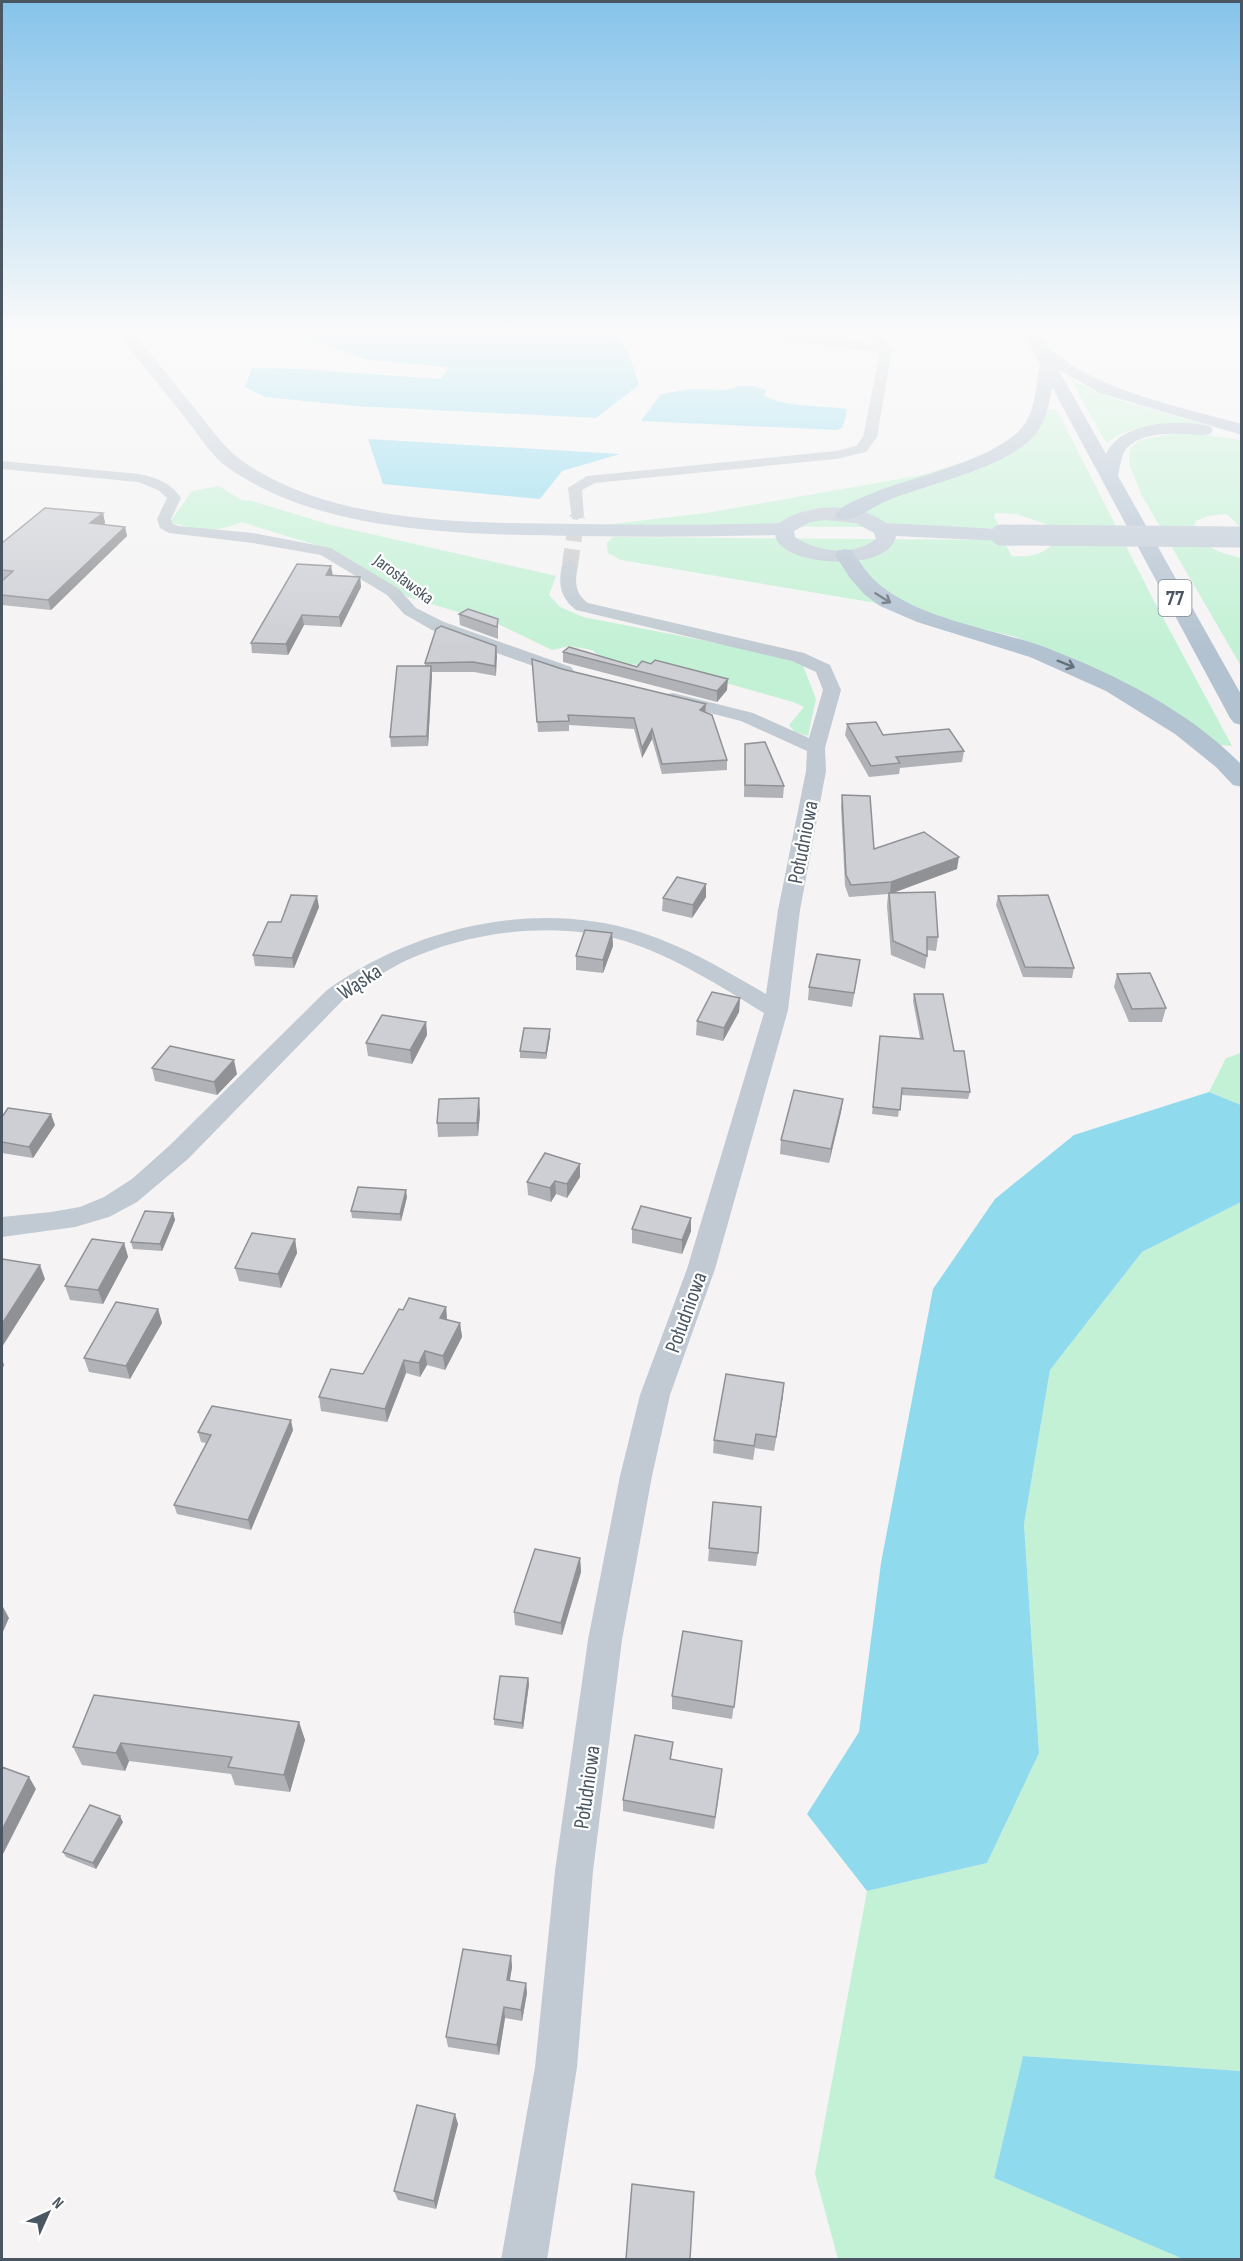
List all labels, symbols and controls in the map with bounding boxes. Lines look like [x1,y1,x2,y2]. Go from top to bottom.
street label: Jarosławska [369,549,438,609]
road number: 77 [1158,580,1192,616]
one-way arrow [874,593,891,605]
one-way arrow [1056,659,1075,670]
street label: Południowa [782,798,825,886]
street label: Wąska [333,958,387,1006]
street label: Południowa [659,1268,713,1357]
street label: Południowa [568,1744,607,1831]
north arrow [18,2183,78,2243]
text: N [48,2194,67,2213]

